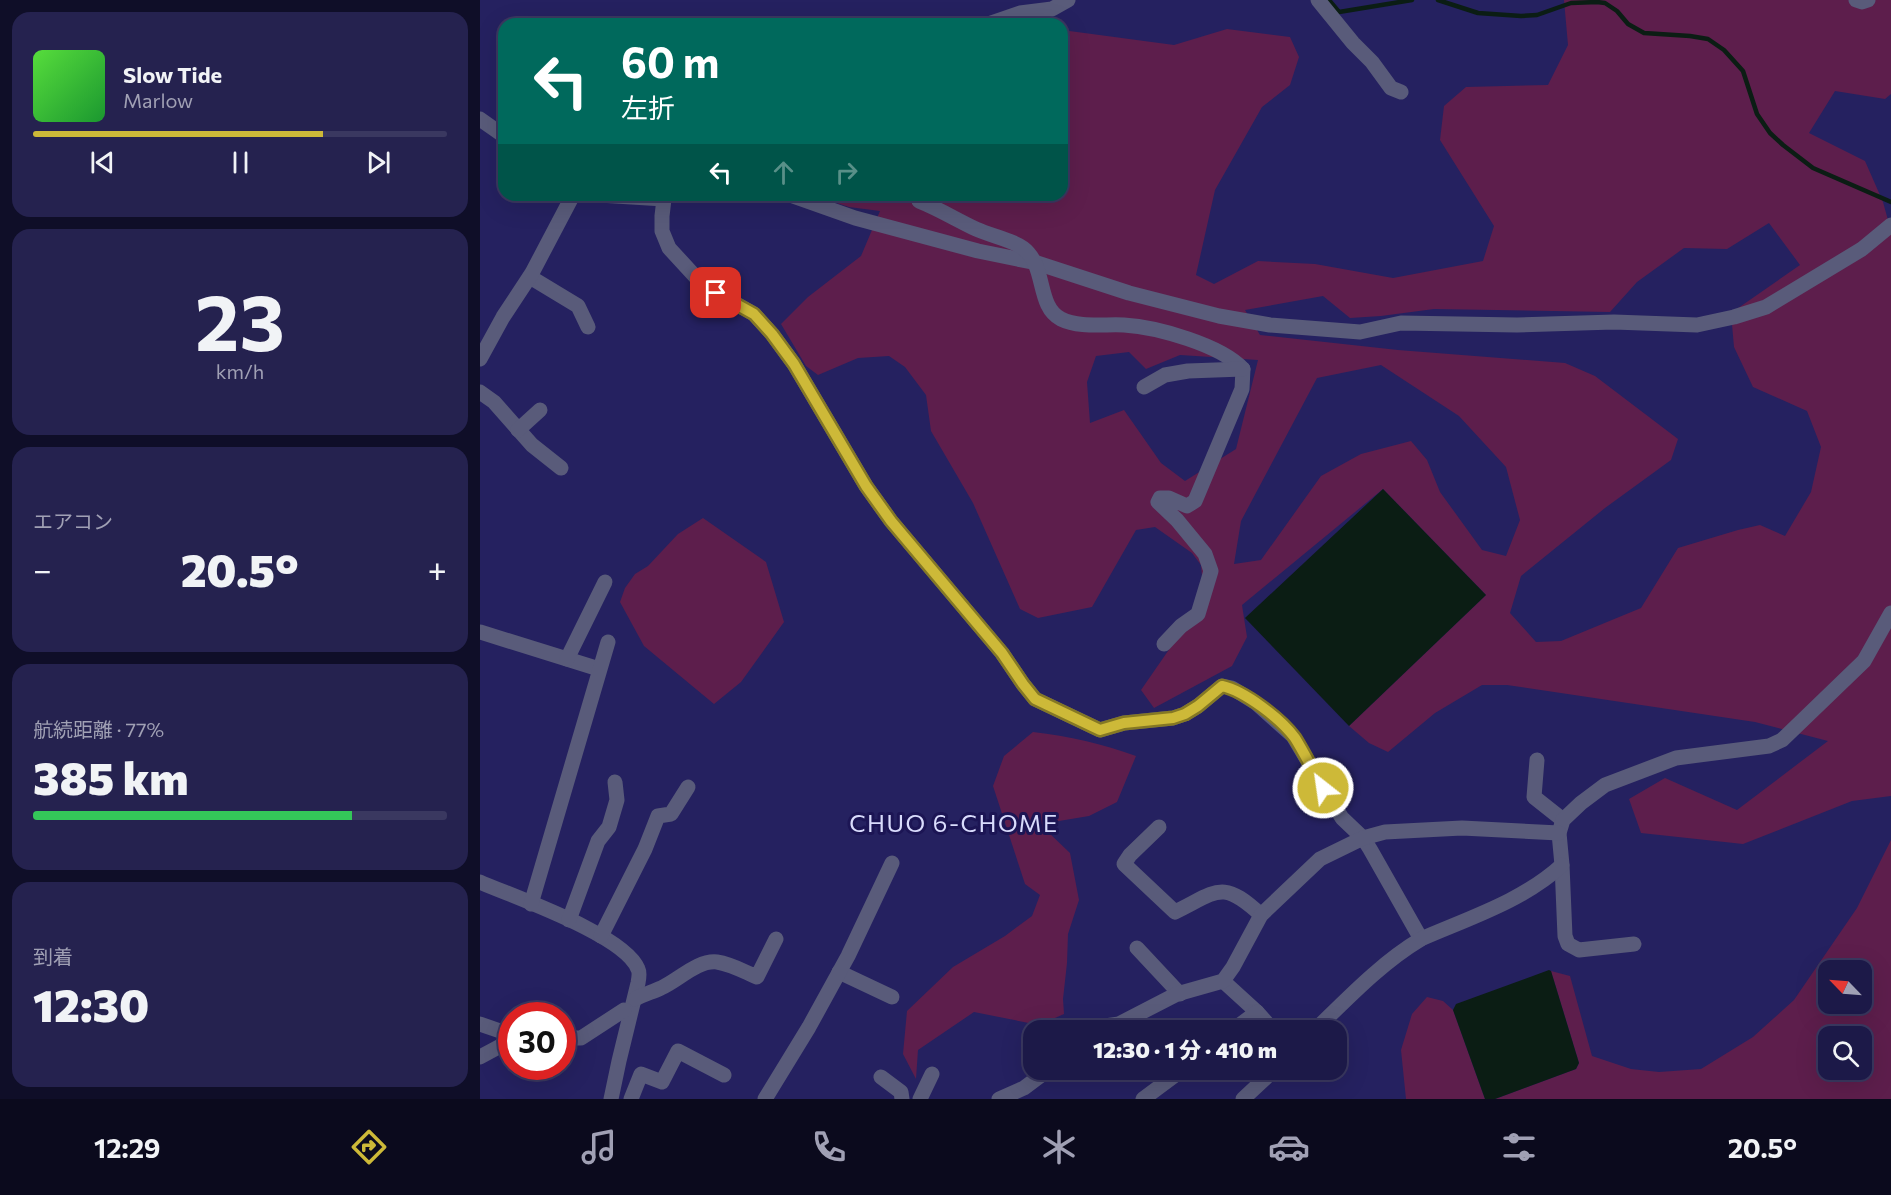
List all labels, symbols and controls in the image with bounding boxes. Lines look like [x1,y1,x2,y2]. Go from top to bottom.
text: 60 m [621,35,720,87]
icon: left [522,42,600,120]
text: Slow Tide [123,61,222,88]
text: Marlow [123,88,193,112]
text: 左折 [621,91,675,124]
icon: previous [86,146,119,179]
icon: pause [224,146,257,179]
icon: next [362,146,395,179]
icon: left [704,156,737,189]
icon: ahead [767,156,800,189]
icon: right [830,156,863,189]
pin [690,267,741,318]
text: 23 [195,272,285,367]
icon: arrive [699,276,732,309]
text: km/h [216,359,264,383]
text: エアコン [33,509,113,533]
text: 20.5° [181,541,299,596]
text: − [33,548,52,589]
text: + [428,548,447,589]
text: 航続距離 · 77% [33,717,164,741]
text: 385 km [33,749,189,804]
position arrow [1291,756,1355,820]
district label: CHUO 6-CHOME [849,808,1059,837]
text: 到着 [33,944,73,968]
north arrow [1818,960,1872,1014]
map controls [1818,960,1872,1080]
text: 12:30 [33,976,149,1031]
speed limit sign: 30 [498,1002,576,1080]
button: search [1818,1026,1872,1080]
text: 12:30 · 1 分 · 410 m [1093,1036,1277,1063]
icon: directions [348,1126,390,1168]
icon: music [578,1126,620,1168]
icon: phone [808,1126,850,1168]
icon: climate [1038,1126,1080,1168]
icon: car [1268,1126,1310,1168]
icon: filters [1498,1126,1540,1168]
text: 12:29 [94,1131,161,1164]
text: 20.5° [1728,1131,1797,1164]

